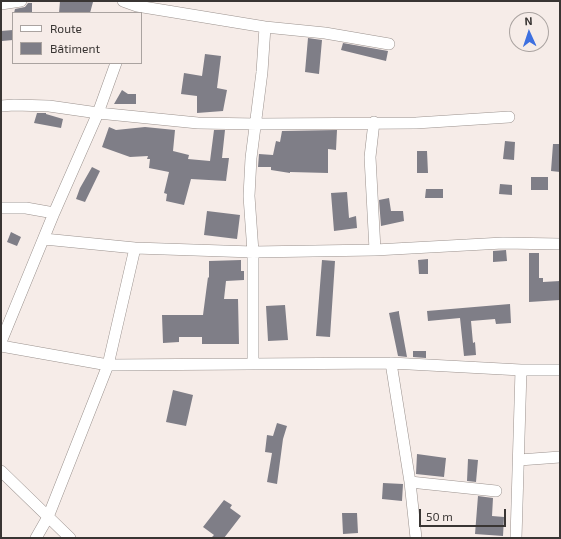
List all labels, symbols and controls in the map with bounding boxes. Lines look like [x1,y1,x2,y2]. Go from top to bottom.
legend [12,12,142,64]
north arrow [509,12,549,52]
text: N [524,14,533,27]
text: Route [50,21,82,35]
text: Bâtiment [50,41,100,55]
scale bar [421,501,508,527]
text: 50 m [426,509,453,523]

